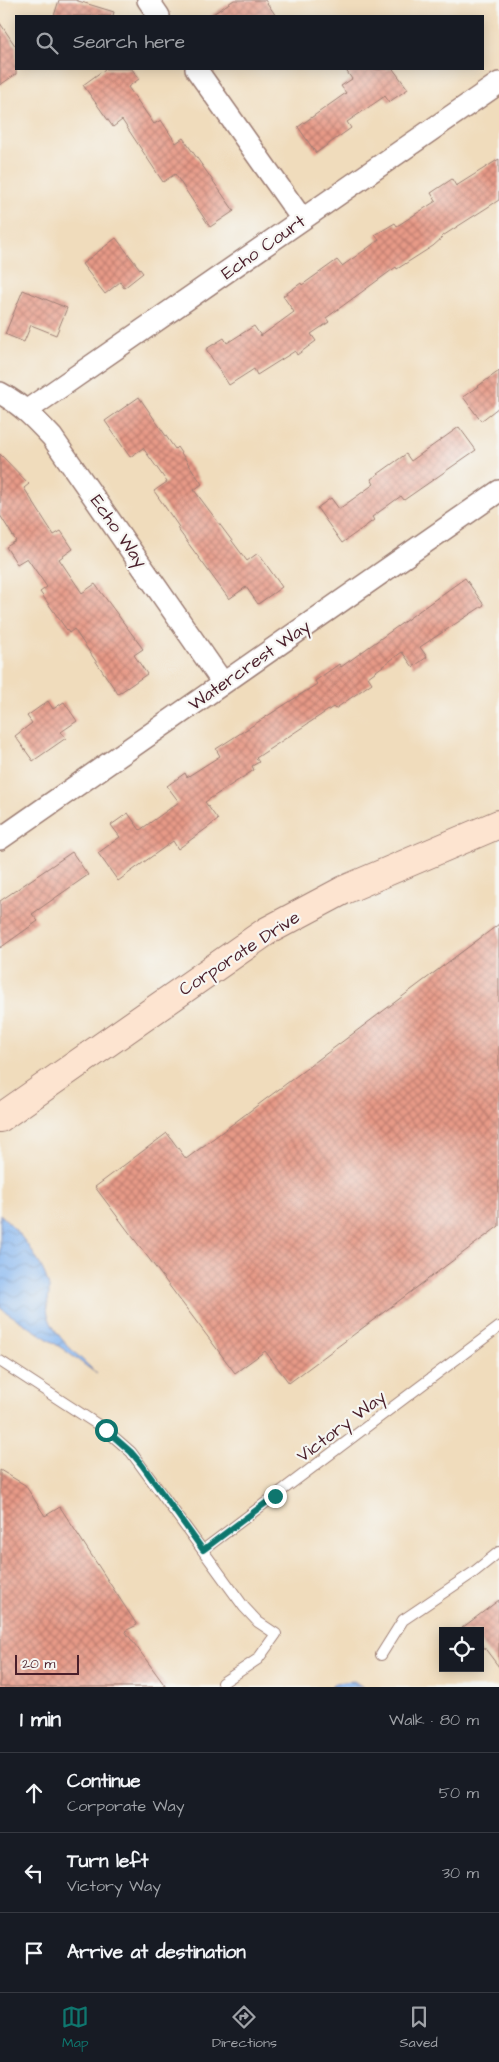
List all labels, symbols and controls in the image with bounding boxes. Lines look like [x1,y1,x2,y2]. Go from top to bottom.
search box [15,15,484,70]
icon: search [33,29,61,57]
text: Search here [73,29,185,56]
street label: Echo Court [216,209,311,286]
street label: Echo Way [83,490,153,574]
street label: Watercrest Way [183,614,316,718]
street label: Corporate Drive [174,905,305,1002]
street label: Victory Way [292,1385,392,1469]
route start [95,1419,118,1442]
route end [264,1485,287,1508]
map controls [439,1627,484,1672]
button: locate [439,1627,484,1672]
scale bar [15,1652,79,1675]
text: 20 m [22,1654,55,1674]
text: 1 min [20,1705,61,1734]
text: Walk · 80 m [389,1709,479,1731]
text: Continue [67,1768,141,1795]
icon: ahead [20,1779,48,1807]
text: 50 m [439,1782,479,1804]
text: Corporate Way [67,1795,185,1817]
text: Turn left [67,1848,148,1875]
icon: left [20,1859,48,1887]
text: 30 m [442,1862,479,1884]
text: Victory Way [67,1875,161,1897]
icon: arrive [20,1939,48,1967]
text: Arrive at destination [67,1939,246,1966]
tab: Map [61,2003,89,2053]
tab: Directions [212,2003,277,2053]
tab: Saved [400,2003,438,2053]

